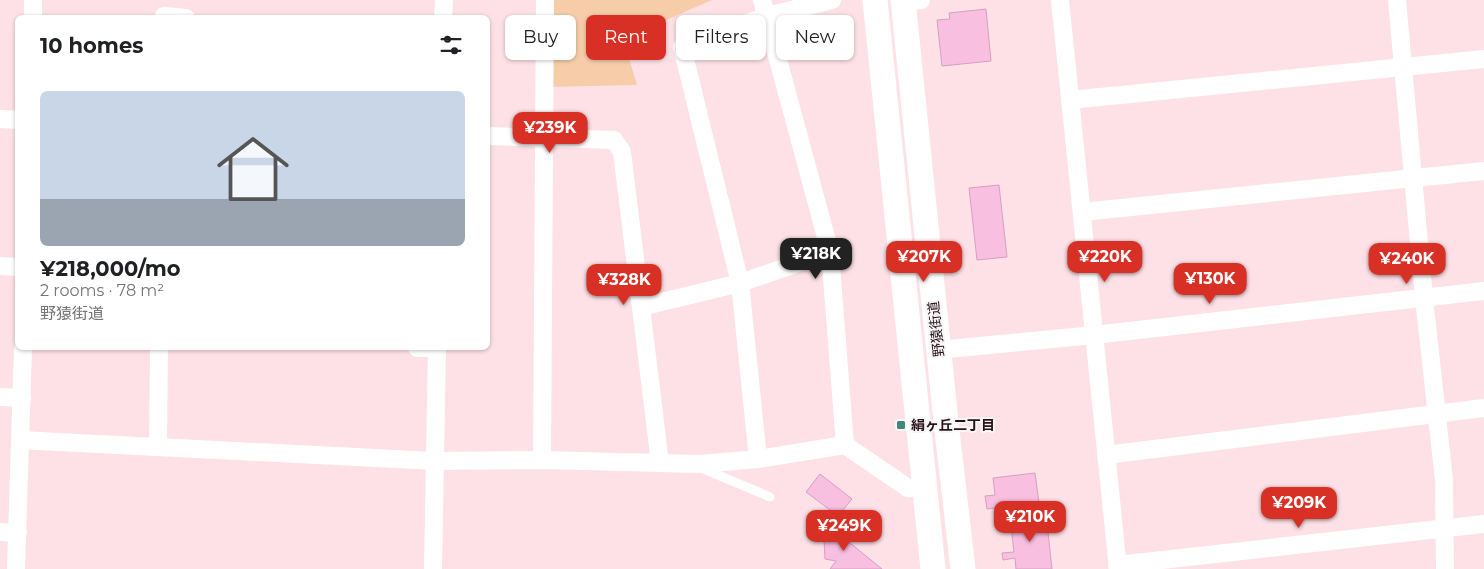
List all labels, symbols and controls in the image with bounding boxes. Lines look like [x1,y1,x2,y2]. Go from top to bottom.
chip: Buy [505,15,576,60]
chip: Rent [586,15,666,60]
chip: Filters [676,15,766,60]
chip: New [776,15,854,60]
icon: filters [437,31,465,59]
text: 10 homes [40,33,143,58]
pin: ¥239K [515,112,585,154]
text: ¥239K [524,118,576,137]
icon: home [208,124,298,214]
pin: ¥218K [781,238,851,280]
pin: ¥207K [889,240,959,283]
pin: ¥220K [1070,240,1140,283]
pin: ¥240K [1372,242,1442,285]
text: ¥218K [791,244,841,263]
text: ¥207K [897,247,951,266]
text: ¥220K [1078,247,1132,266]
text: ¥240K [1380,249,1434,268]
text: ¥218,000/mo [40,256,181,281]
pin: ¥130K [1175,262,1245,305]
pin: ¥328K [589,264,659,306]
text: ¥130K [1185,269,1235,288]
text: ¥328K [597,270,651,289]
text: 2 rooms · 78 m² [40,281,164,300]
street label: 野猿街道 [924,300,948,358]
text: 野猿街道 [40,304,104,323]
place label: 絹ヶ丘二丁目 [911,416,995,434]
marker: 絹ヶ丘二丁目 [895,419,907,431]
pin: ¥209K [1264,486,1334,529]
text: ¥209K [1272,493,1326,512]
pin: ¥210K [995,500,1065,543]
text: ¥210K [1005,507,1055,526]
pin: ¥249K [809,510,879,552]
text: ¥249K [817,516,871,535]

